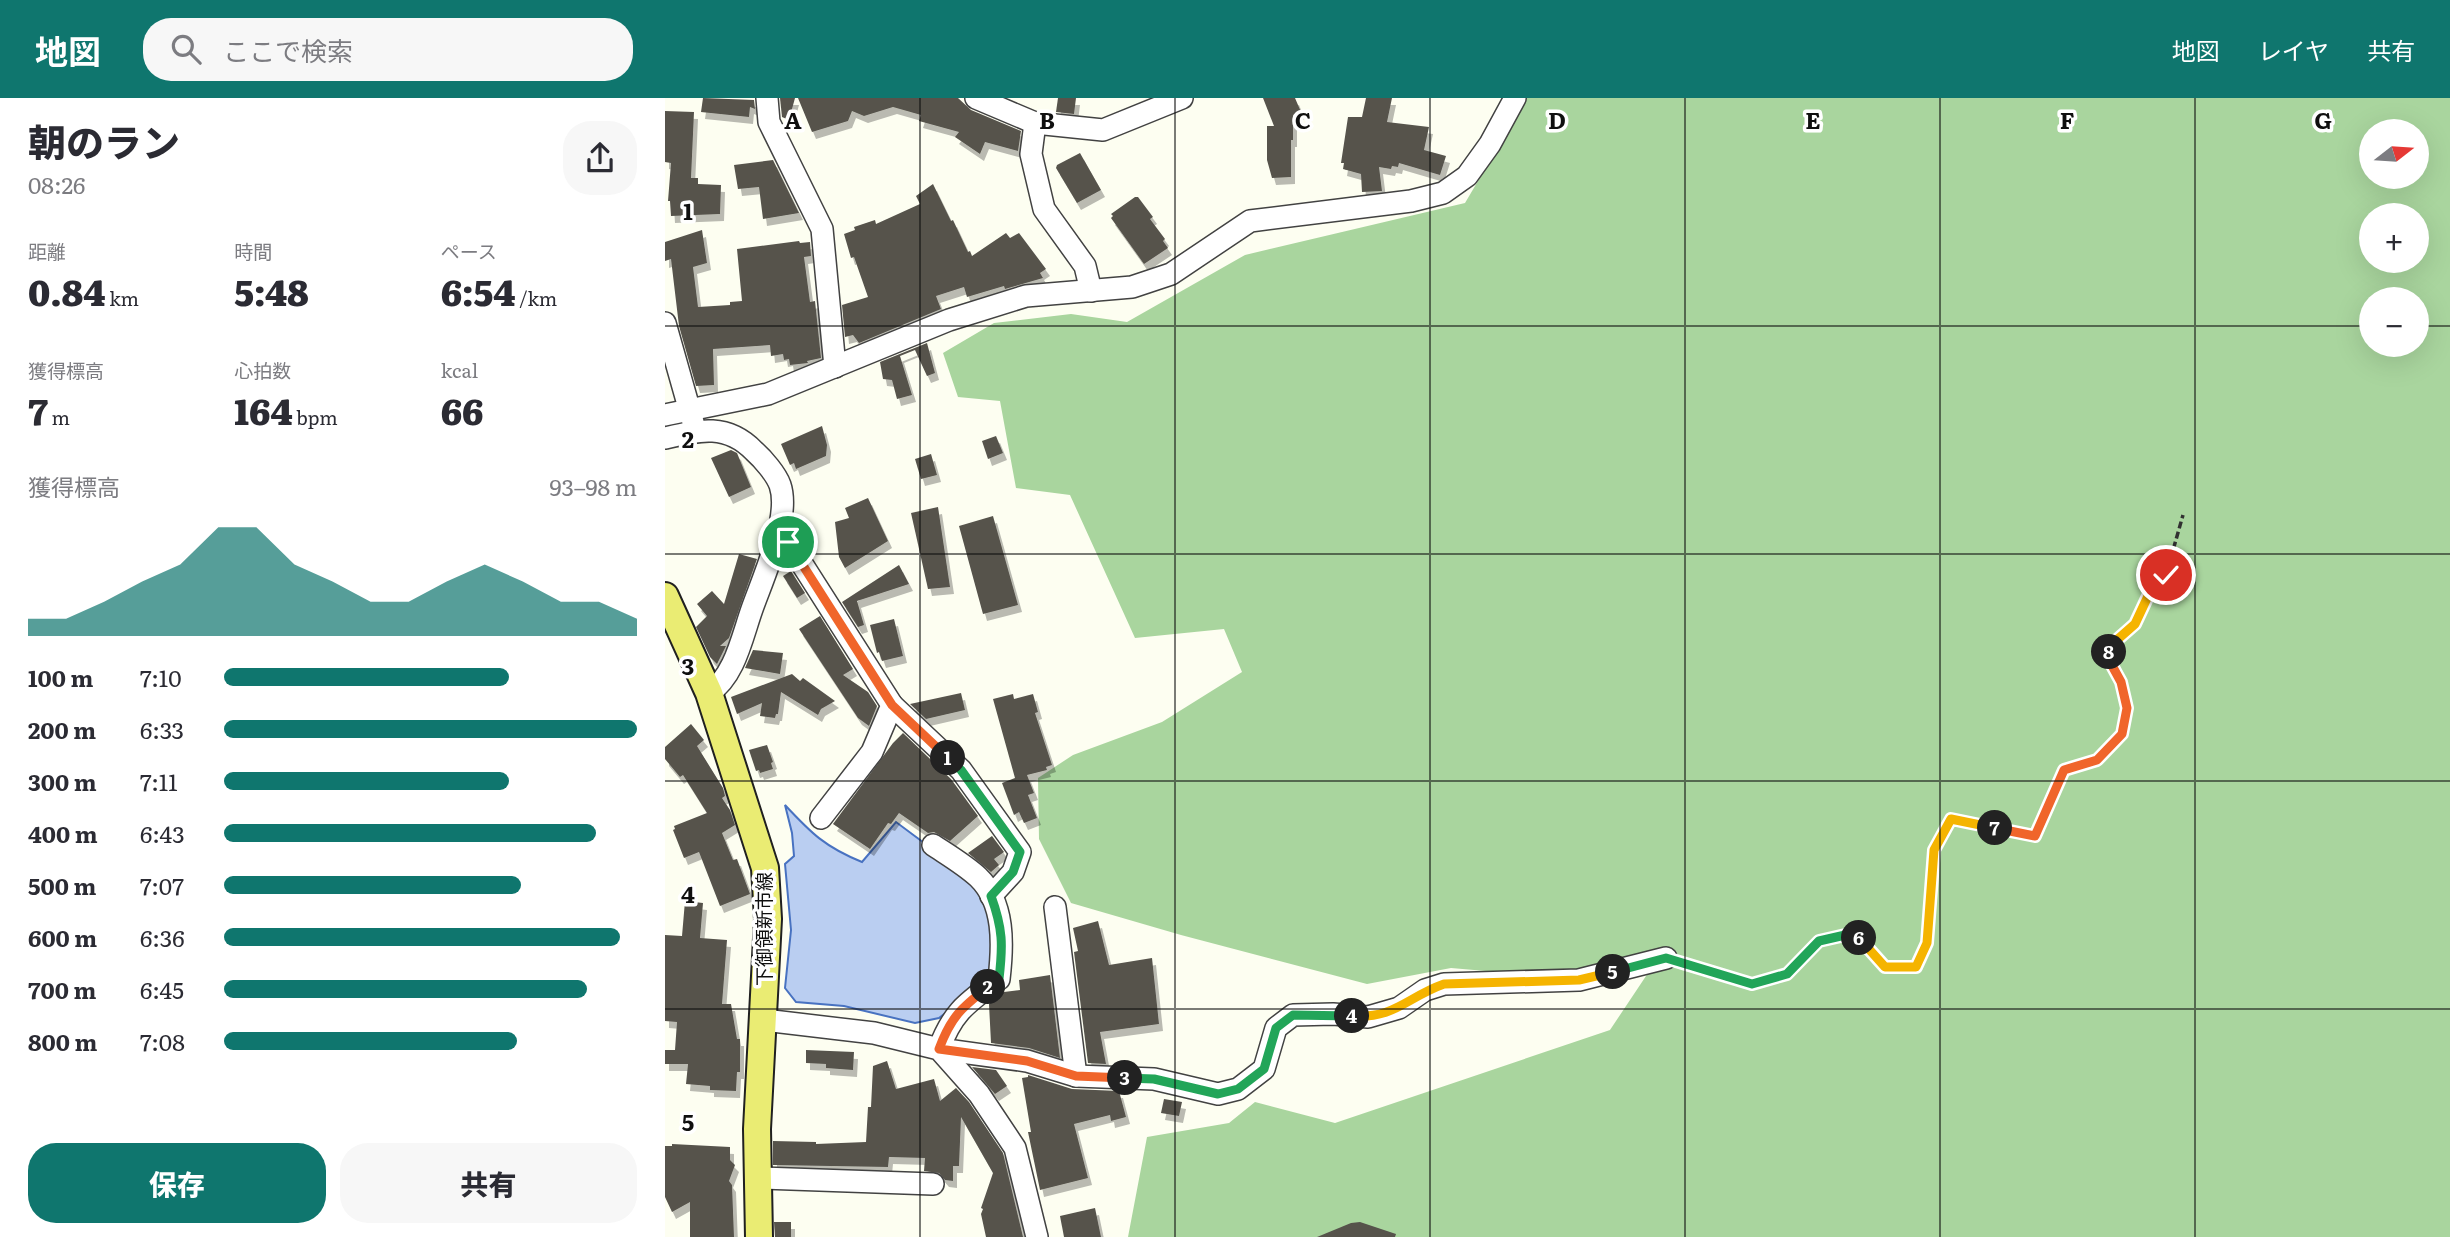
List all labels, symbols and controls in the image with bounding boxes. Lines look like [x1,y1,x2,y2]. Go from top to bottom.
search box [143,18,633,81]
text: 地図 [35,25,101,74]
icon: search [167,30,205,68]
text: ここで検索 [223,30,353,69]
text: 地図 [2172,32,2220,67]
text: レイヤ [2258,32,2329,67]
text: 共有 [2367,32,2415,67]
text: A [784,102,802,136]
text: B [1039,102,1055,136]
text: C [1295,102,1311,136]
text: D [1548,102,1566,136]
text: E [1805,102,1821,136]
text: F [2060,102,2075,136]
text: G [2314,102,2332,136]
text: 朝のラン [28,112,180,169]
north arrow [2359,119,2429,189]
map controls [2359,119,2429,357]
button: share [563,121,637,195]
text: 08:26 [28,167,85,201]
text: 1 [683,193,693,227]
button: + [2359,203,2429,273]
text: 距離 [28,237,66,265]
text: 時間 [234,237,272,265]
text: ペース [441,237,497,265]
text: 0.84 [28,265,105,317]
text: 5:48 [234,265,309,317]
text: 6:54 [441,265,515,317]
text: km [105,284,139,312]
text: /km [515,284,557,312]
button: − [2359,287,2429,357]
text: 獲得標高 [28,356,104,384]
text: 心拍数 [234,356,291,384]
text: kcal [441,356,478,384]
text: 7 [28,384,48,436]
text: 164 [234,384,293,436]
text: 66 [441,384,484,436]
text: m [48,403,70,431]
text: bpm [293,403,338,431]
text: 2 [682,421,694,455]
text: 獲得標高 [28,469,120,503]
text: 93–98 m [549,469,637,503]
pin [758,512,818,572]
icon: arrive [769,523,807,561]
pin [2136,545,2196,605]
icon: check [2147,556,2185,594]
pin: 8 [2091,634,2127,670]
text: 8 [2103,637,2114,665]
text: 3 [682,648,694,682]
text: 100 m [28,660,93,694]
text: 7:10 [140,660,182,694]
text: 200 m [28,712,96,746]
text: 6:33 [140,712,184,746]
pin: 1 [931,740,965,776]
text: 1 [944,743,951,771]
text: 300 m [28,764,97,798]
text: 7:11 [140,764,178,798]
pin: 7 [1977,810,2013,846]
text: 7 [1989,813,2000,841]
text: 400 m [28,816,98,850]
text: 6:43 [140,816,185,850]
text: 500 m [28,868,96,902]
text: 7:07 [140,868,184,902]
street label: 下御領新市線 [749,872,777,986]
text: 4 [681,876,695,910]
text: 600 m [28,920,97,954]
text: 6:36 [140,920,185,954]
pin: 6 [1841,920,1877,956]
text: 6 [1853,923,1864,951]
pin: 5 [1595,954,1630,990]
text: 5 [1607,957,1618,985]
pin: 2 [971,970,1005,1004]
text: 700 m [28,972,96,1006]
text: 6:45 [140,972,184,1006]
text: 2 [982,972,993,1000]
pin: 4 [1335,998,1369,1034]
text: 4 [1346,1001,1357,1029]
text: 800 m [28,1024,97,1058]
text: 7:08 [140,1024,185,1058]
pin: 3 [1107,1060,1142,1096]
text: 3 [1119,1063,1130,1091]
text: 5 [682,1104,694,1138]
button: 保存 [28,1143,326,1223]
button: 共有 [340,1143,637,1223]

